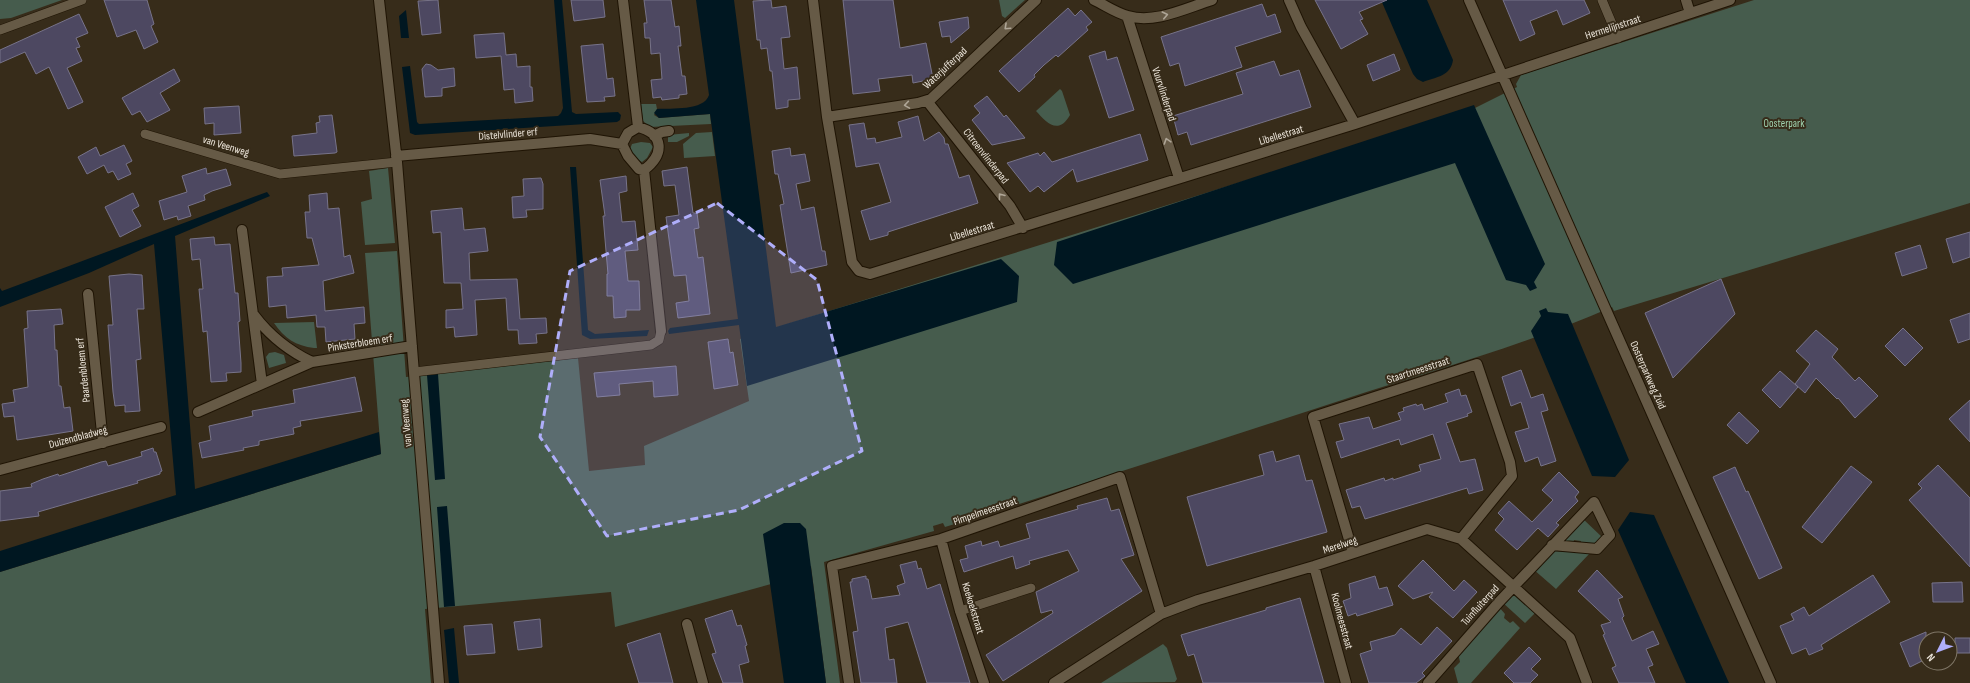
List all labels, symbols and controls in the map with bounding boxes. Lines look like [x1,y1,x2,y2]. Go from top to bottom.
one-way arrow [1162,11,1169,19]
street label: Hermelijnstraat [1584,12,1643,42]
one-way arrow [1004,22,1012,29]
street label: Waterjufferpad [920,44,970,92]
street label: Vuurvlinderpad [1149,65,1179,123]
one-way arrow [904,100,910,109]
park label: Oosterpark [1764,117,1805,130]
street label: Libellestraat [1257,122,1305,148]
street label: Distelvlinder erf [478,125,539,143]
street label: Citroenvlinderpad [960,126,1012,186]
street label: van Veenweg [201,133,251,159]
one-way arrow [1163,138,1172,145]
one-way arrow [999,193,1006,200]
street label: Libellestraat [948,218,996,244]
street label: Pinksterbloem erf [327,331,394,355]
street label: Paardenbloem erf [73,336,93,403]
street label: Oosterparkweg Zuid [1627,339,1669,411]
street label: Staartmeesstraat [1385,354,1452,386]
street label: van Veenweg [397,398,415,447]
street label: Duizendbladweg [47,423,109,451]
street label: Pimpelmeesstraat [951,494,1019,528]
street label: Merelweg [1321,533,1359,557]
street label: Koekoekstraat [959,581,987,636]
street label: Tuinfluiterpad [1458,582,1502,628]
street label: Koolmeesstraat [1328,591,1356,651]
north arrow [1918,631,1958,671]
text: N [1924,651,1938,664]

